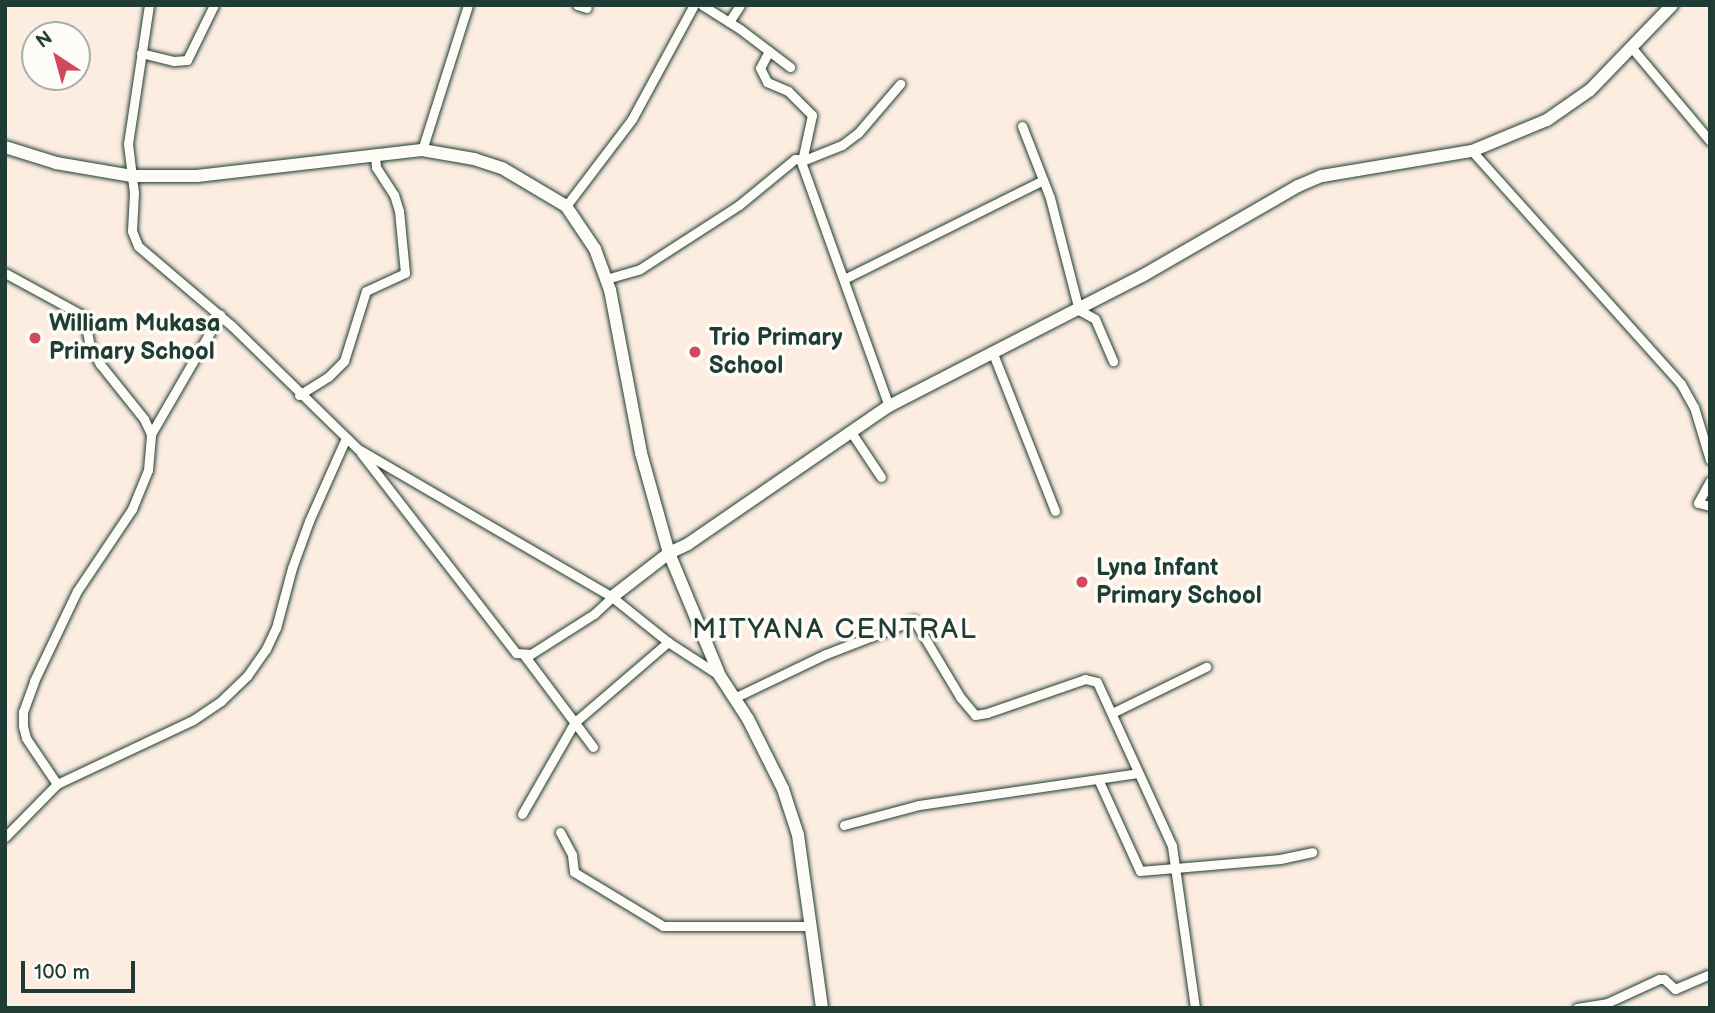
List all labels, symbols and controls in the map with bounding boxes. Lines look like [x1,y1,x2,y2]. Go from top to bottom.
north arrow [21,21,91,91]
text: N [32,27,57,54]
place label: William Mukasa Primary School [49,310,220,366]
place label: Trio Primary School [709,324,842,380]
marker: William Mukasa Primary School [27,330,43,346]
marker: Trio Primary School [687,344,703,360]
place label: Lyna Infant Primary School [1096,554,1262,610]
marker: Lyna Infant Primary School [1074,574,1090,590]
district label: MITYANA CENTRAL [694,613,976,647]
scale bar [24,946,138,990]
text: 100 m [34,960,90,985]

